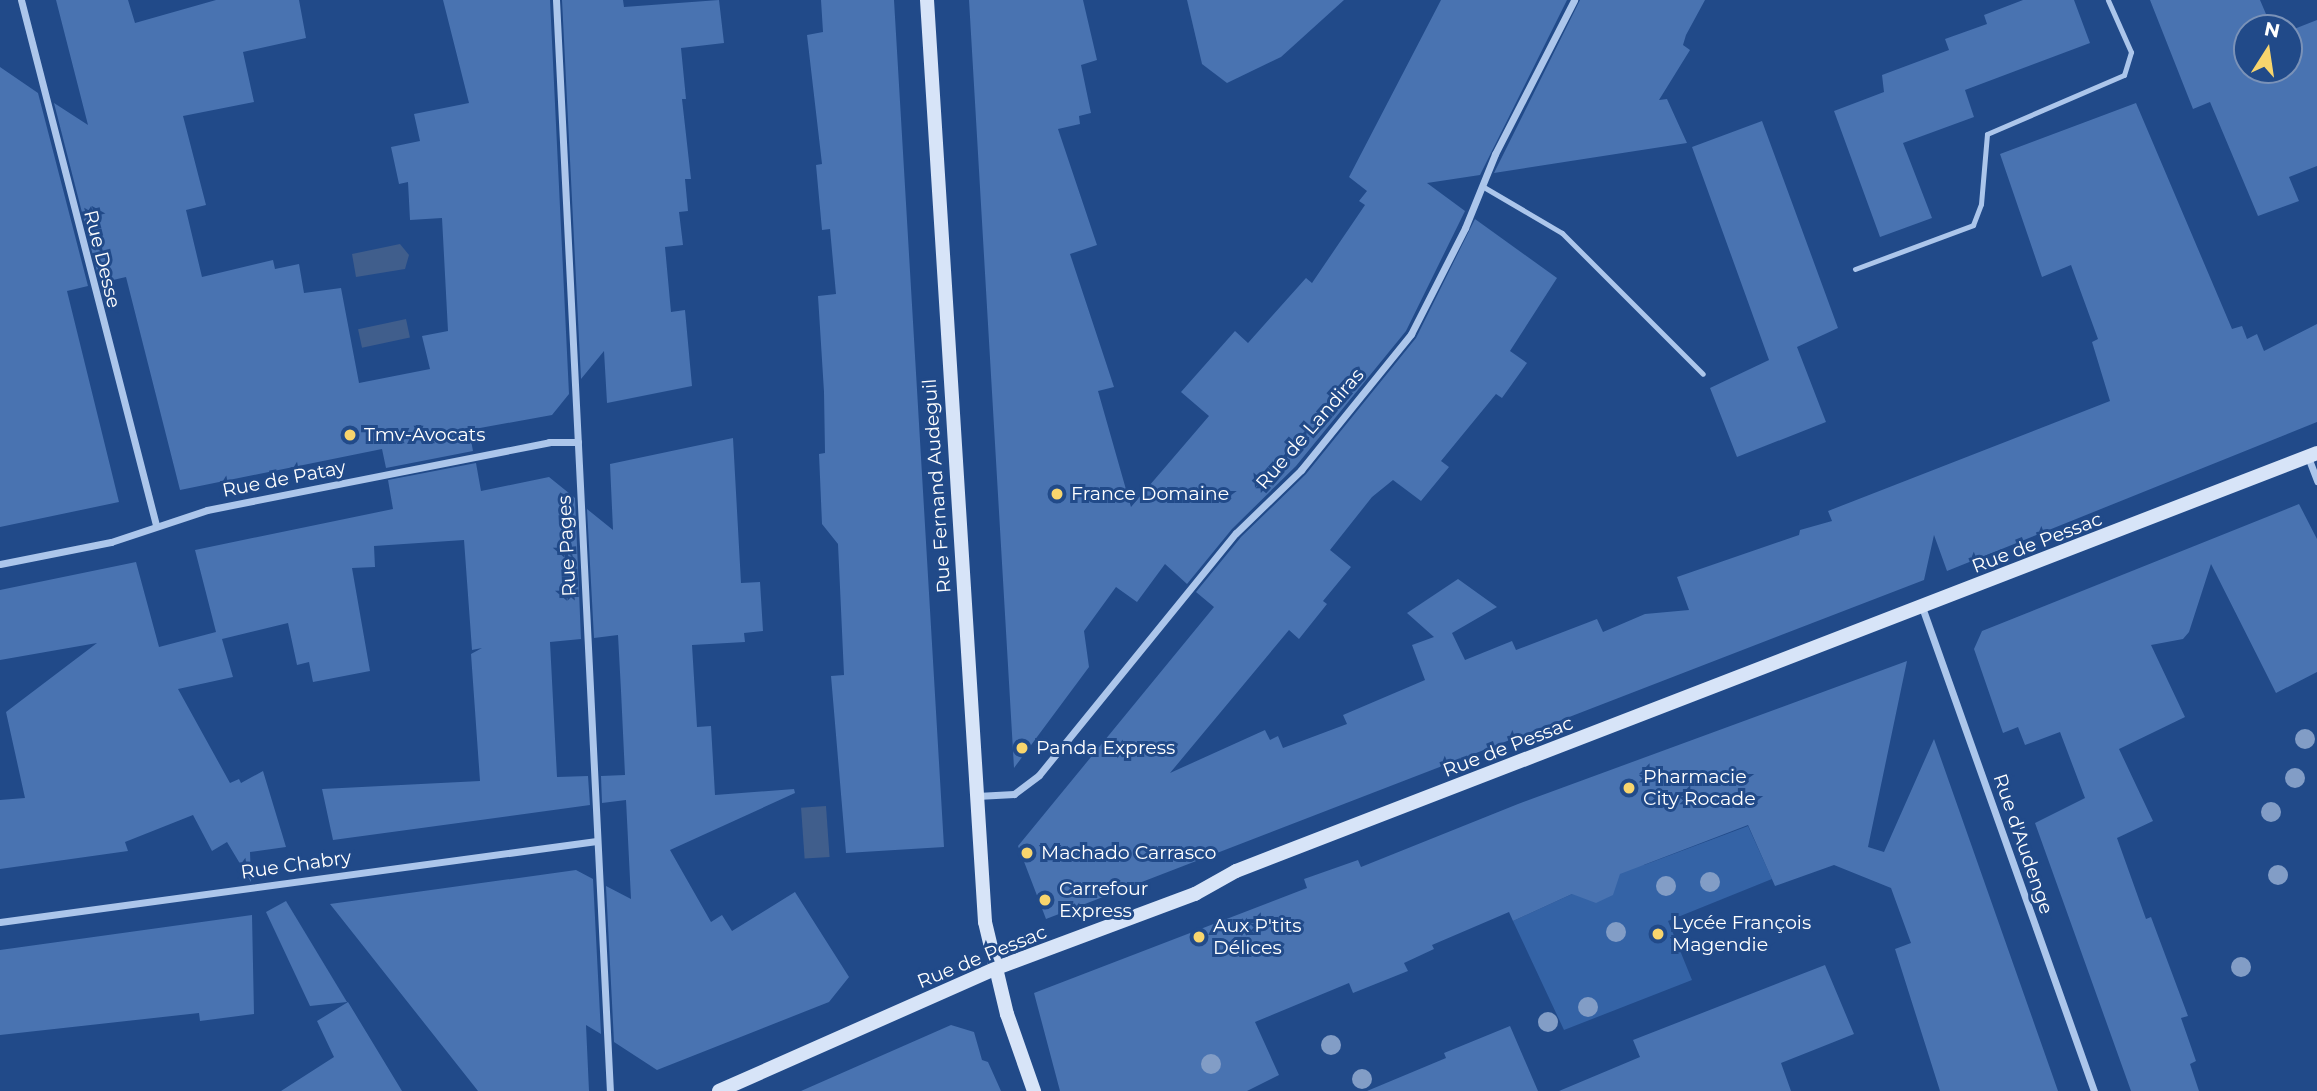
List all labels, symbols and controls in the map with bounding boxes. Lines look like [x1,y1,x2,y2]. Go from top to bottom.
north arrow [2233,14,2303,84]
text: N [2262,17,2282,43]
street label: Rue Desse [79,208,125,310]
street label: Rue de Landiras [1251,364,1369,494]
street label: Rue Fernand Audeguil [918,378,956,594]
place label: Tmv-Avocats [364,424,486,446]
marker: Tmv-Avocats [342,427,358,443]
street label: Rue de Patay [220,456,348,502]
place label: France Domaine [1071,483,1229,505]
marker: France Domaine [1049,486,1065,502]
street label: Rue Pages [553,495,581,597]
street label: Rue de Pessac [1969,508,2105,578]
street label: Rue de Pessac [1440,712,1576,782]
place label: Panda Express [1036,737,1175,759]
marker: Panda Express [1014,740,1030,756]
place label: Pharmacie City Rocade [1643,766,1756,810]
street label: Rue d'Audenge [1988,771,2058,917]
marker: Pharmacie City Rocade [1621,780,1637,796]
place label: Machado Carrasco [1041,842,1217,864]
marker: Machado Carrasco [1019,845,1035,861]
street label: Rue Chabry [239,846,353,884]
place label: Carrefour Express [1059,878,1148,922]
marker: Carrefour Express [1037,892,1053,908]
place label: Lycée François Magendie [1672,912,1811,956]
place label: Aux P'tits Délices [1213,915,1301,959]
street label: Rue de Pessac [914,921,1050,993]
marker: Lycée François Magendie [1650,926,1666,942]
marker: Aux P'tits Délices [1191,929,1207,945]

